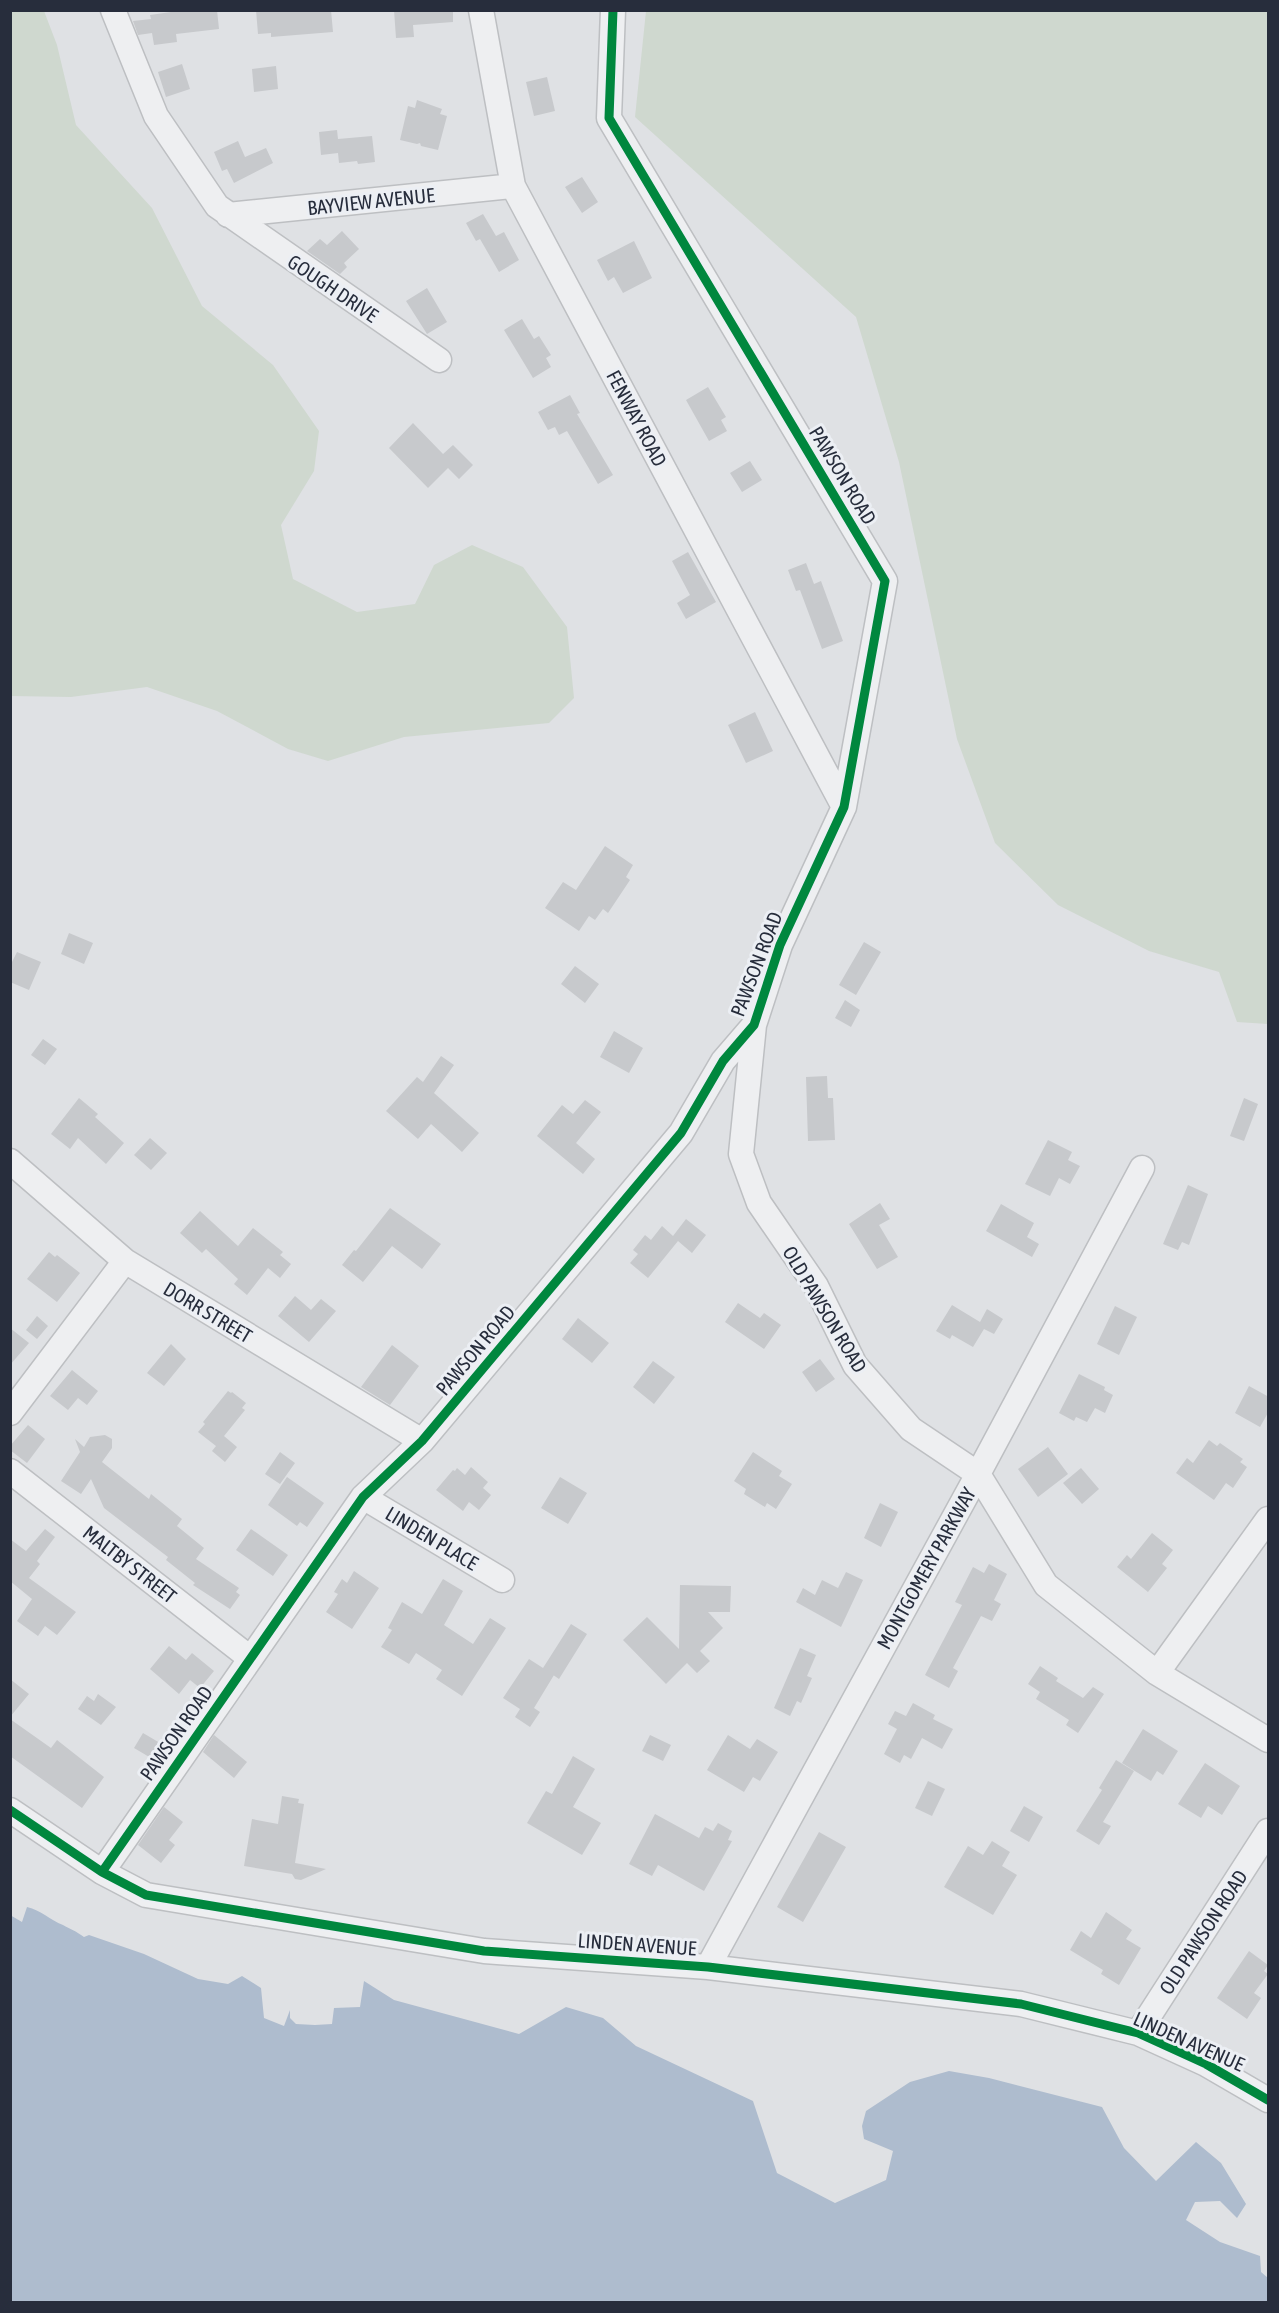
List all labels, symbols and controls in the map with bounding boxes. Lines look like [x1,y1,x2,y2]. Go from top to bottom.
street label: BAYVIEW AVENUE [306,183,436,219]
street label: GOUGH DRIVE [284,249,383,327]
street label: FENWAY ROAD [602,366,672,470]
street label: PAWSON ROAD [805,422,881,528]
street label: PAWSON ROAD [726,909,786,1019]
street label: OLD PAWSON ROAD [778,1242,872,1376]
street label: DORR STREET [160,1277,256,1347]
street label: PAWSON ROAD [431,1300,519,1400]
street label: MONTGOMERY PARKWAY [872,1483,980,1653]
street label: LINDEN PLACE [382,1501,483,1575]
street label: MALTBY STREET [79,1520,181,1608]
street label: PAWSON ROAD [135,1681,217,1785]
street label: OLD PAWSON ROAD [1154,1866,1252,1998]
street label: LINDEN AVENUE [577,1928,698,1960]
street label: LINDEN AVENUE [1130,2006,1248,2076]

